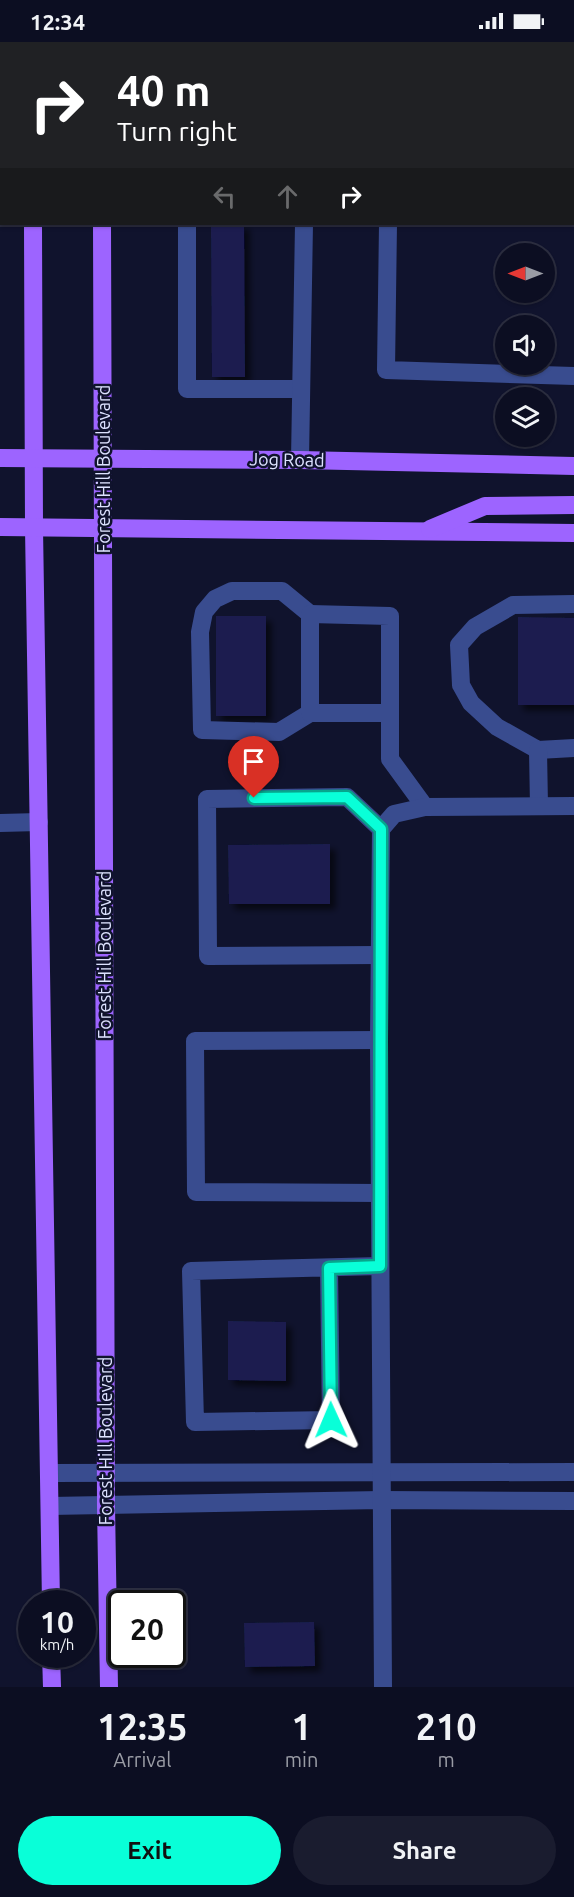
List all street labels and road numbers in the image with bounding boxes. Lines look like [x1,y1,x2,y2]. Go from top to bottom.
street label: Forest Hill Boulevard [93,385,113,553]
street label: Jog Road [249,448,325,470]
street label: Forest Hill Boulevard [94,871,114,1039]
street label: Forest Hill Boulevard [95,1357,115,1525]

